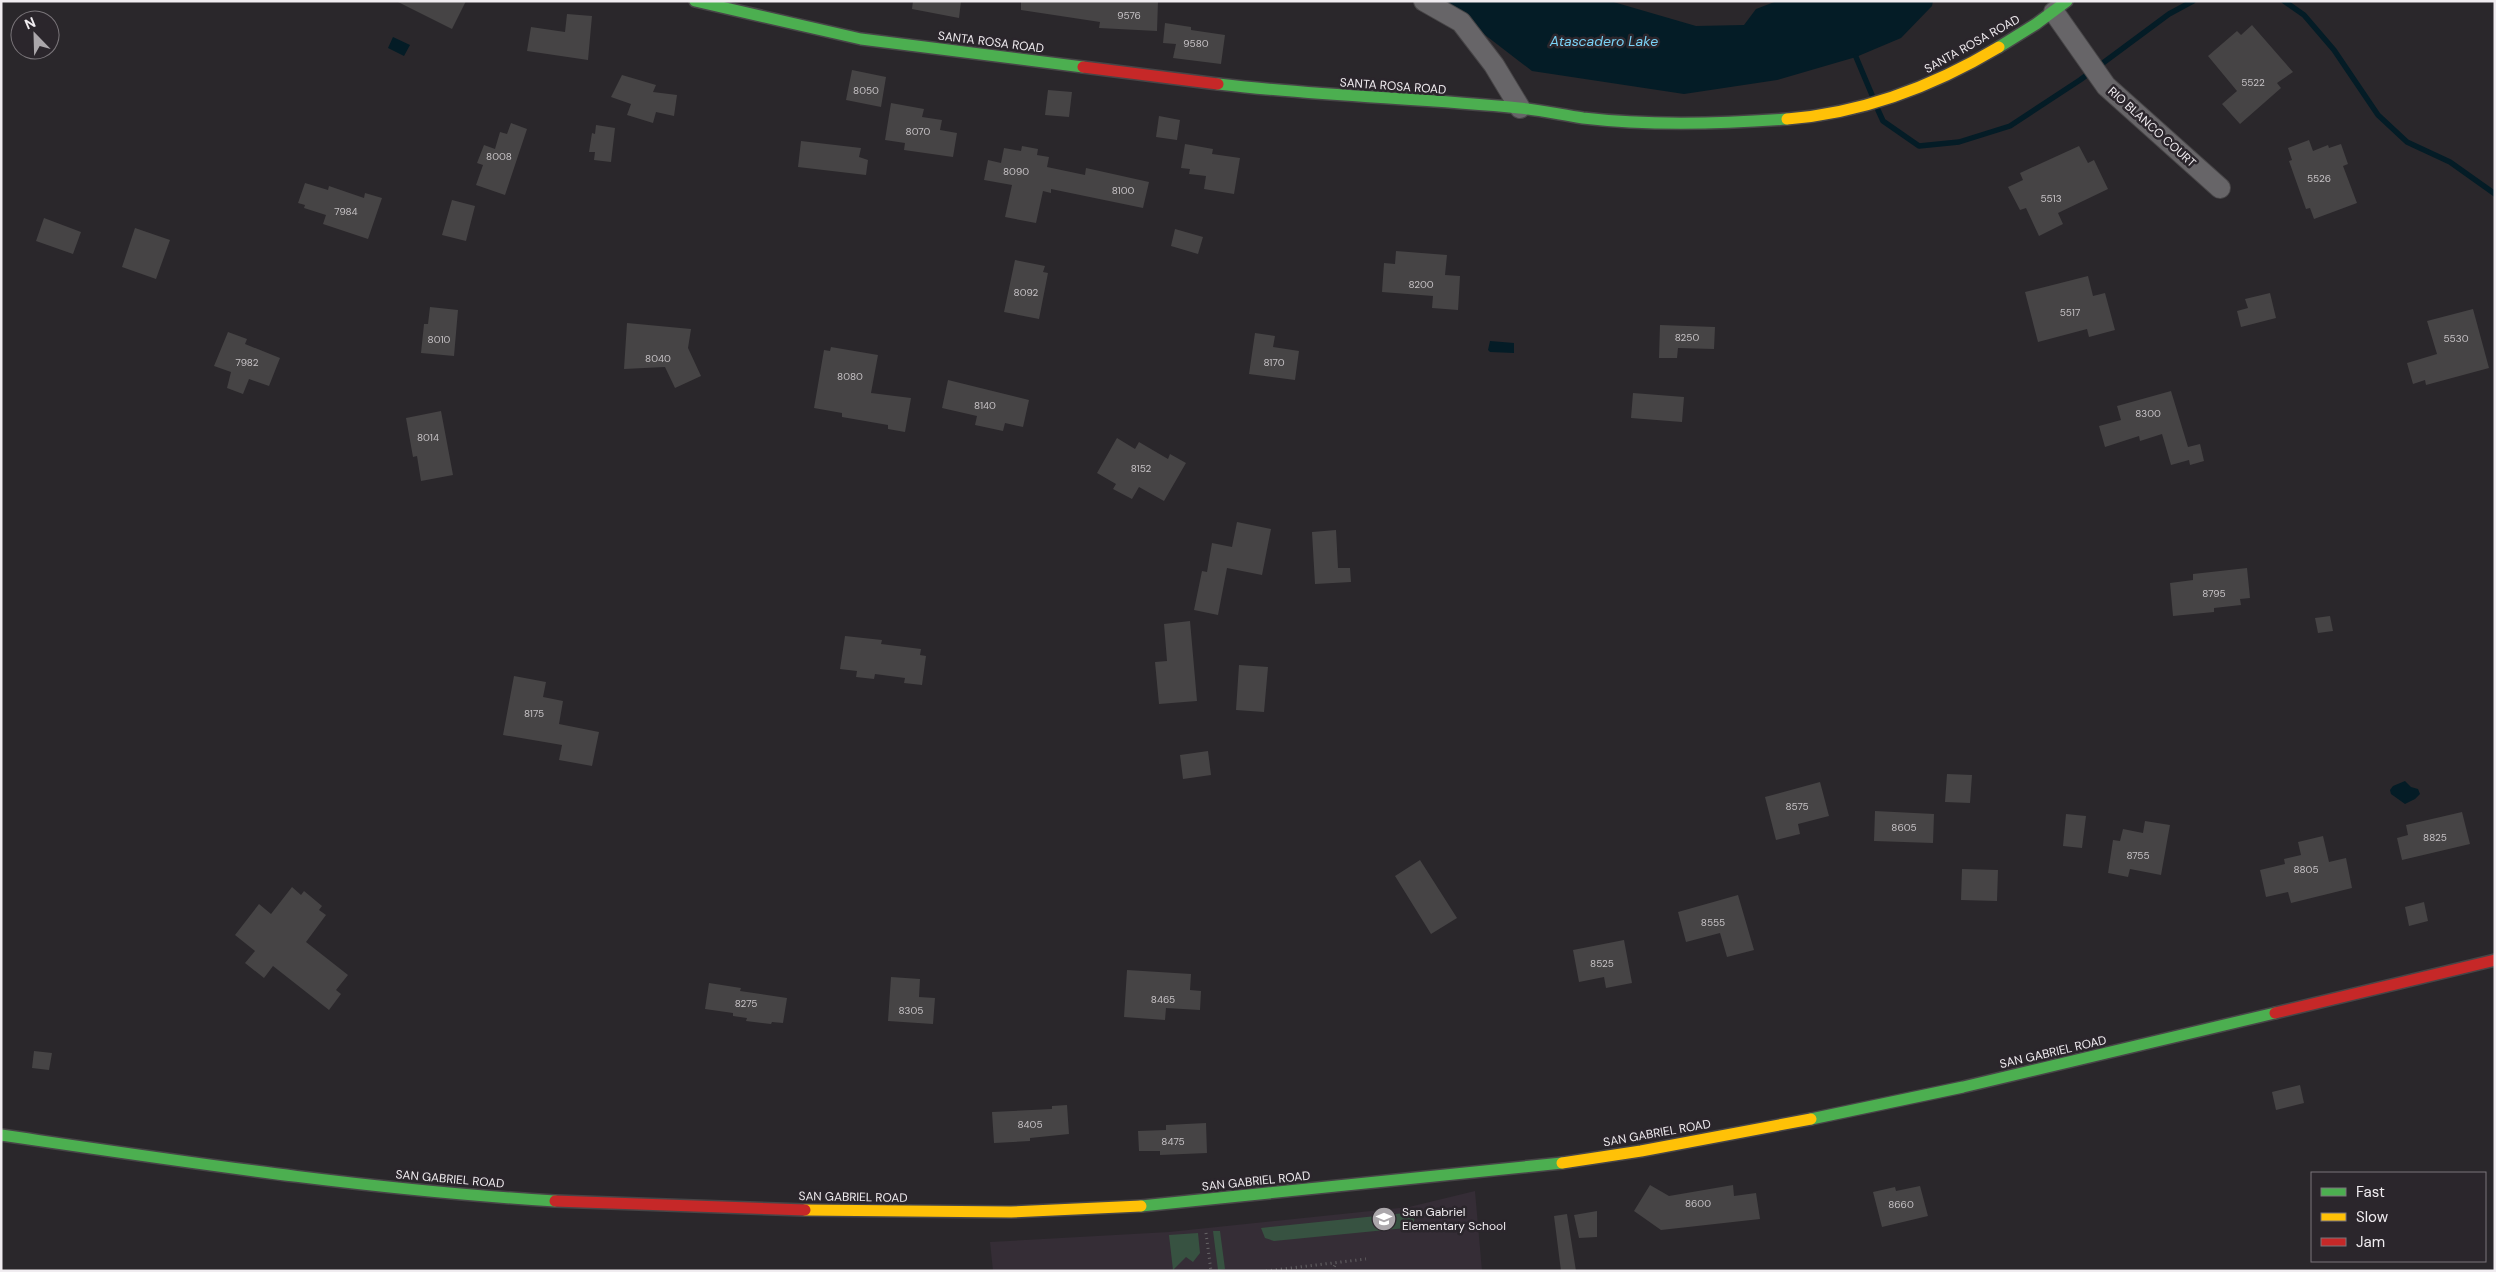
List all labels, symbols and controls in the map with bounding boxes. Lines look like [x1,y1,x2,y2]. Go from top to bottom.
house number: 9576 [1117,9,1141,22]
north arrow [10,10,60,60]
street label: SANTA ROSA ROAD [1921,11,2023,77]
text: N [22,13,38,33]
street label: SANTA ROSA ROAD [937,28,1045,56]
water label: Atascadero Lake [1549,32,1658,50]
house number: 9580 [1183,37,1209,50]
street label: SANTA ROSA ROAD [1339,74,1447,98]
house number: 5522 [2241,76,2265,89]
street label: RIO BLANCO COURT [2105,83,2200,171]
house number: 8050 [853,84,879,97]
house number: 8070 [906,125,931,138]
house number: 8008 [486,150,512,163]
house number: 8090 [1003,165,1029,178]
house number: 5526 [2307,172,2331,185]
house number: 8100 [1112,184,1134,197]
house number: 5513 [2040,192,2062,205]
house number: 7984 [334,205,358,218]
house number: 8200 [1408,278,1434,291]
house number: 8092 [1014,286,1039,299]
house number: 5517 [2060,306,2080,319]
house number: 8250 [1675,331,1699,344]
house number: 5530 [2444,332,2469,345]
house number: 8010 [428,333,451,346]
house number: 8040 [645,352,671,365]
house number: 7982 [236,356,259,369]
house number: 8170 [1263,356,1285,369]
house number: 8080 [837,370,863,383]
house number: 8140 [974,399,996,412]
house number: 8300 [2135,407,2161,420]
house number: 8014 [417,431,439,444]
house number: 8152 [1131,462,1152,475]
house number: 8795 [2202,587,2226,600]
house number: 8175 [524,707,544,720]
house number: 8575 [1785,800,1809,813]
house number: 8605 [1891,821,1917,834]
house number: 8825 [2423,831,2447,844]
house number: 8755 [2126,849,2150,862]
house number: 8805 [2293,863,2319,876]
house number: 8555 [1701,916,1725,929]
house number: 8525 [1590,957,1614,970]
house number: 8465 [1151,993,1175,1006]
house number: 8275 [735,997,757,1010]
house number: 8305 [899,1004,923,1017]
street label: SAN GABRIEL ROAD [1998,1032,2108,1072]
street label: SAN GABRIEL ROAD [1602,1116,1712,1150]
house number: 8405 [1017,1118,1043,1131]
house number: 8475 [1161,1135,1185,1148]
street label: SAN GABRIEL ROAD [395,1166,505,1192]
street label: SAN GABRIEL ROAD [1201,1167,1311,1195]
legend [2311,1172,2486,1262]
text: Fast [2356,1182,2385,1202]
street label: SAN GABRIEL ROAD [798,1188,908,1206]
house number: 8600 [1685,1197,1711,1210]
house number: 8660 [1888,1198,1914,1211]
place label: San Gabriel Elementary School [1402,1204,1506,1234]
school or university icon: San Gabriel Elementary School [1371,1206,1397,1232]
text: Slow [2356,1207,2389,1227]
text: Jam [2356,1232,2385,1252]

